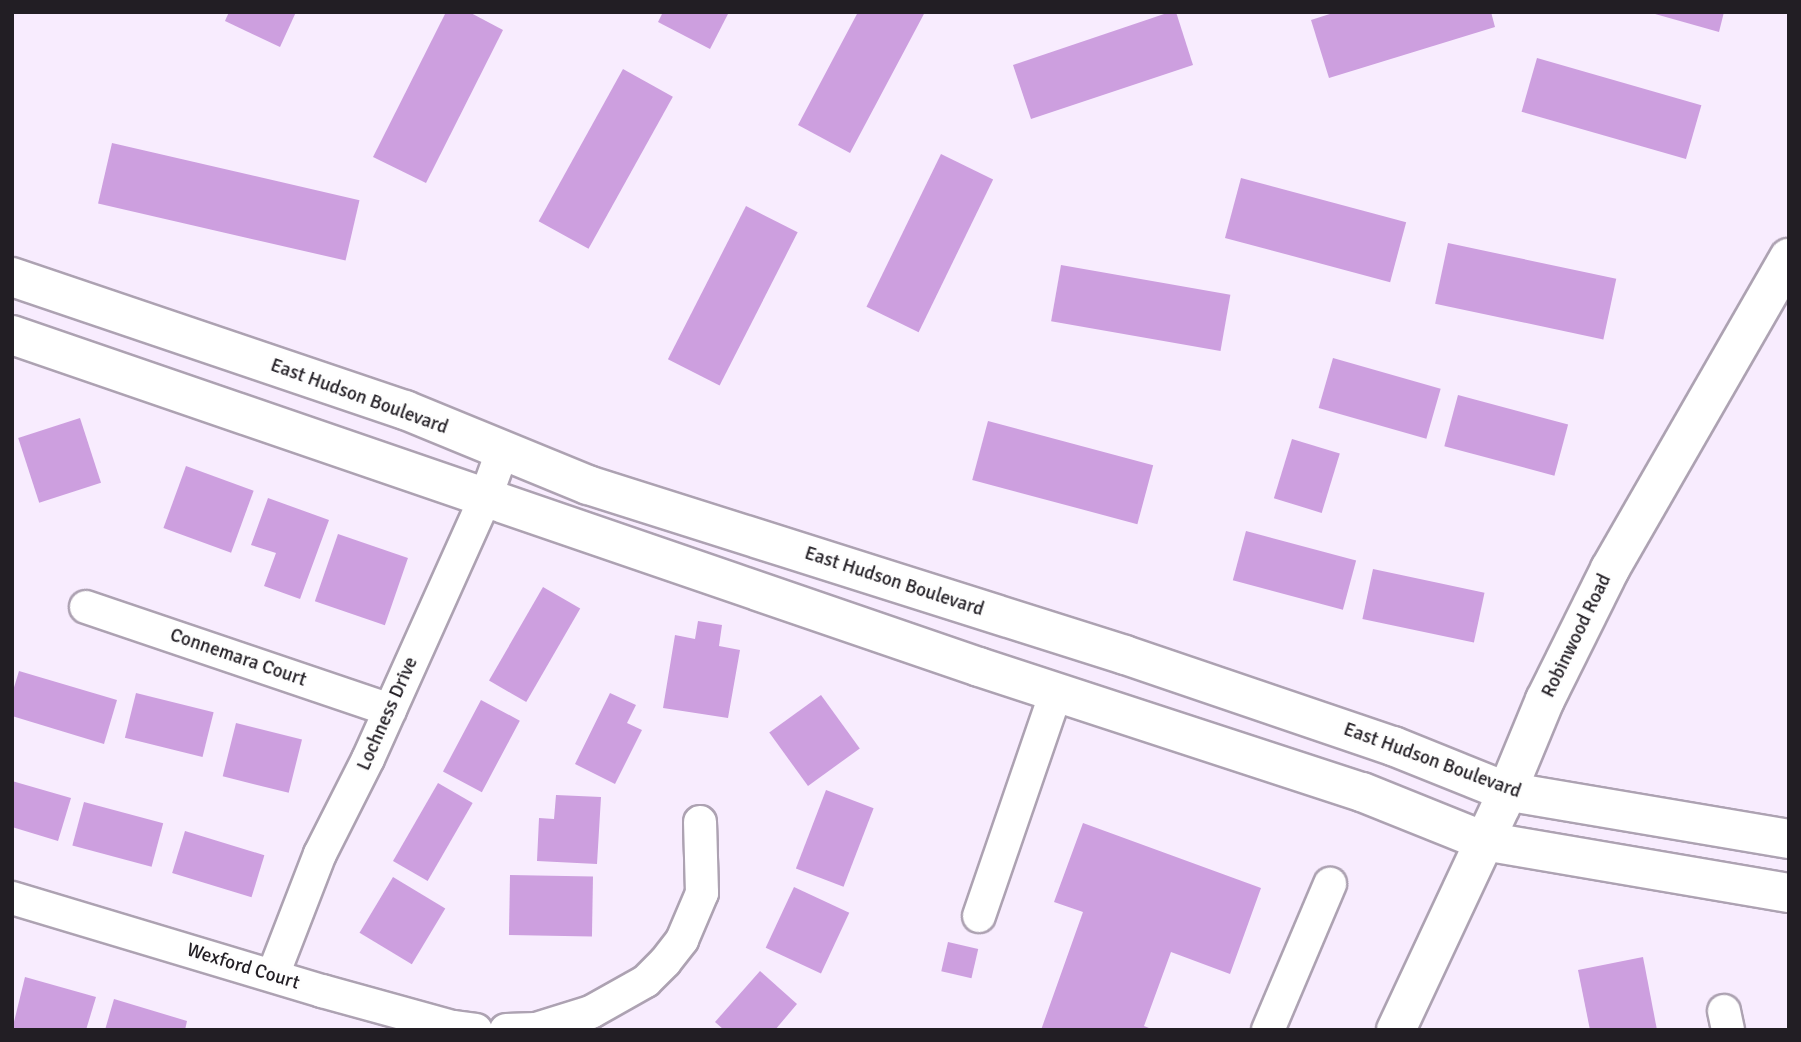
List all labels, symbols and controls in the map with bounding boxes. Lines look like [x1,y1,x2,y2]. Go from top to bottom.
street label: East Hudson Boulevard [267,354,451,440]
street label: East Hudson Boulevard [802,542,986,622]
street label: Robinwood Road [1537,571,1617,701]
street label: Connemara Court [167,624,309,692]
street label: Lochness Drive [353,654,423,774]
street label: East Hudson Boulevard [1340,718,1524,804]
street label: Wexford Court [184,939,302,995]

